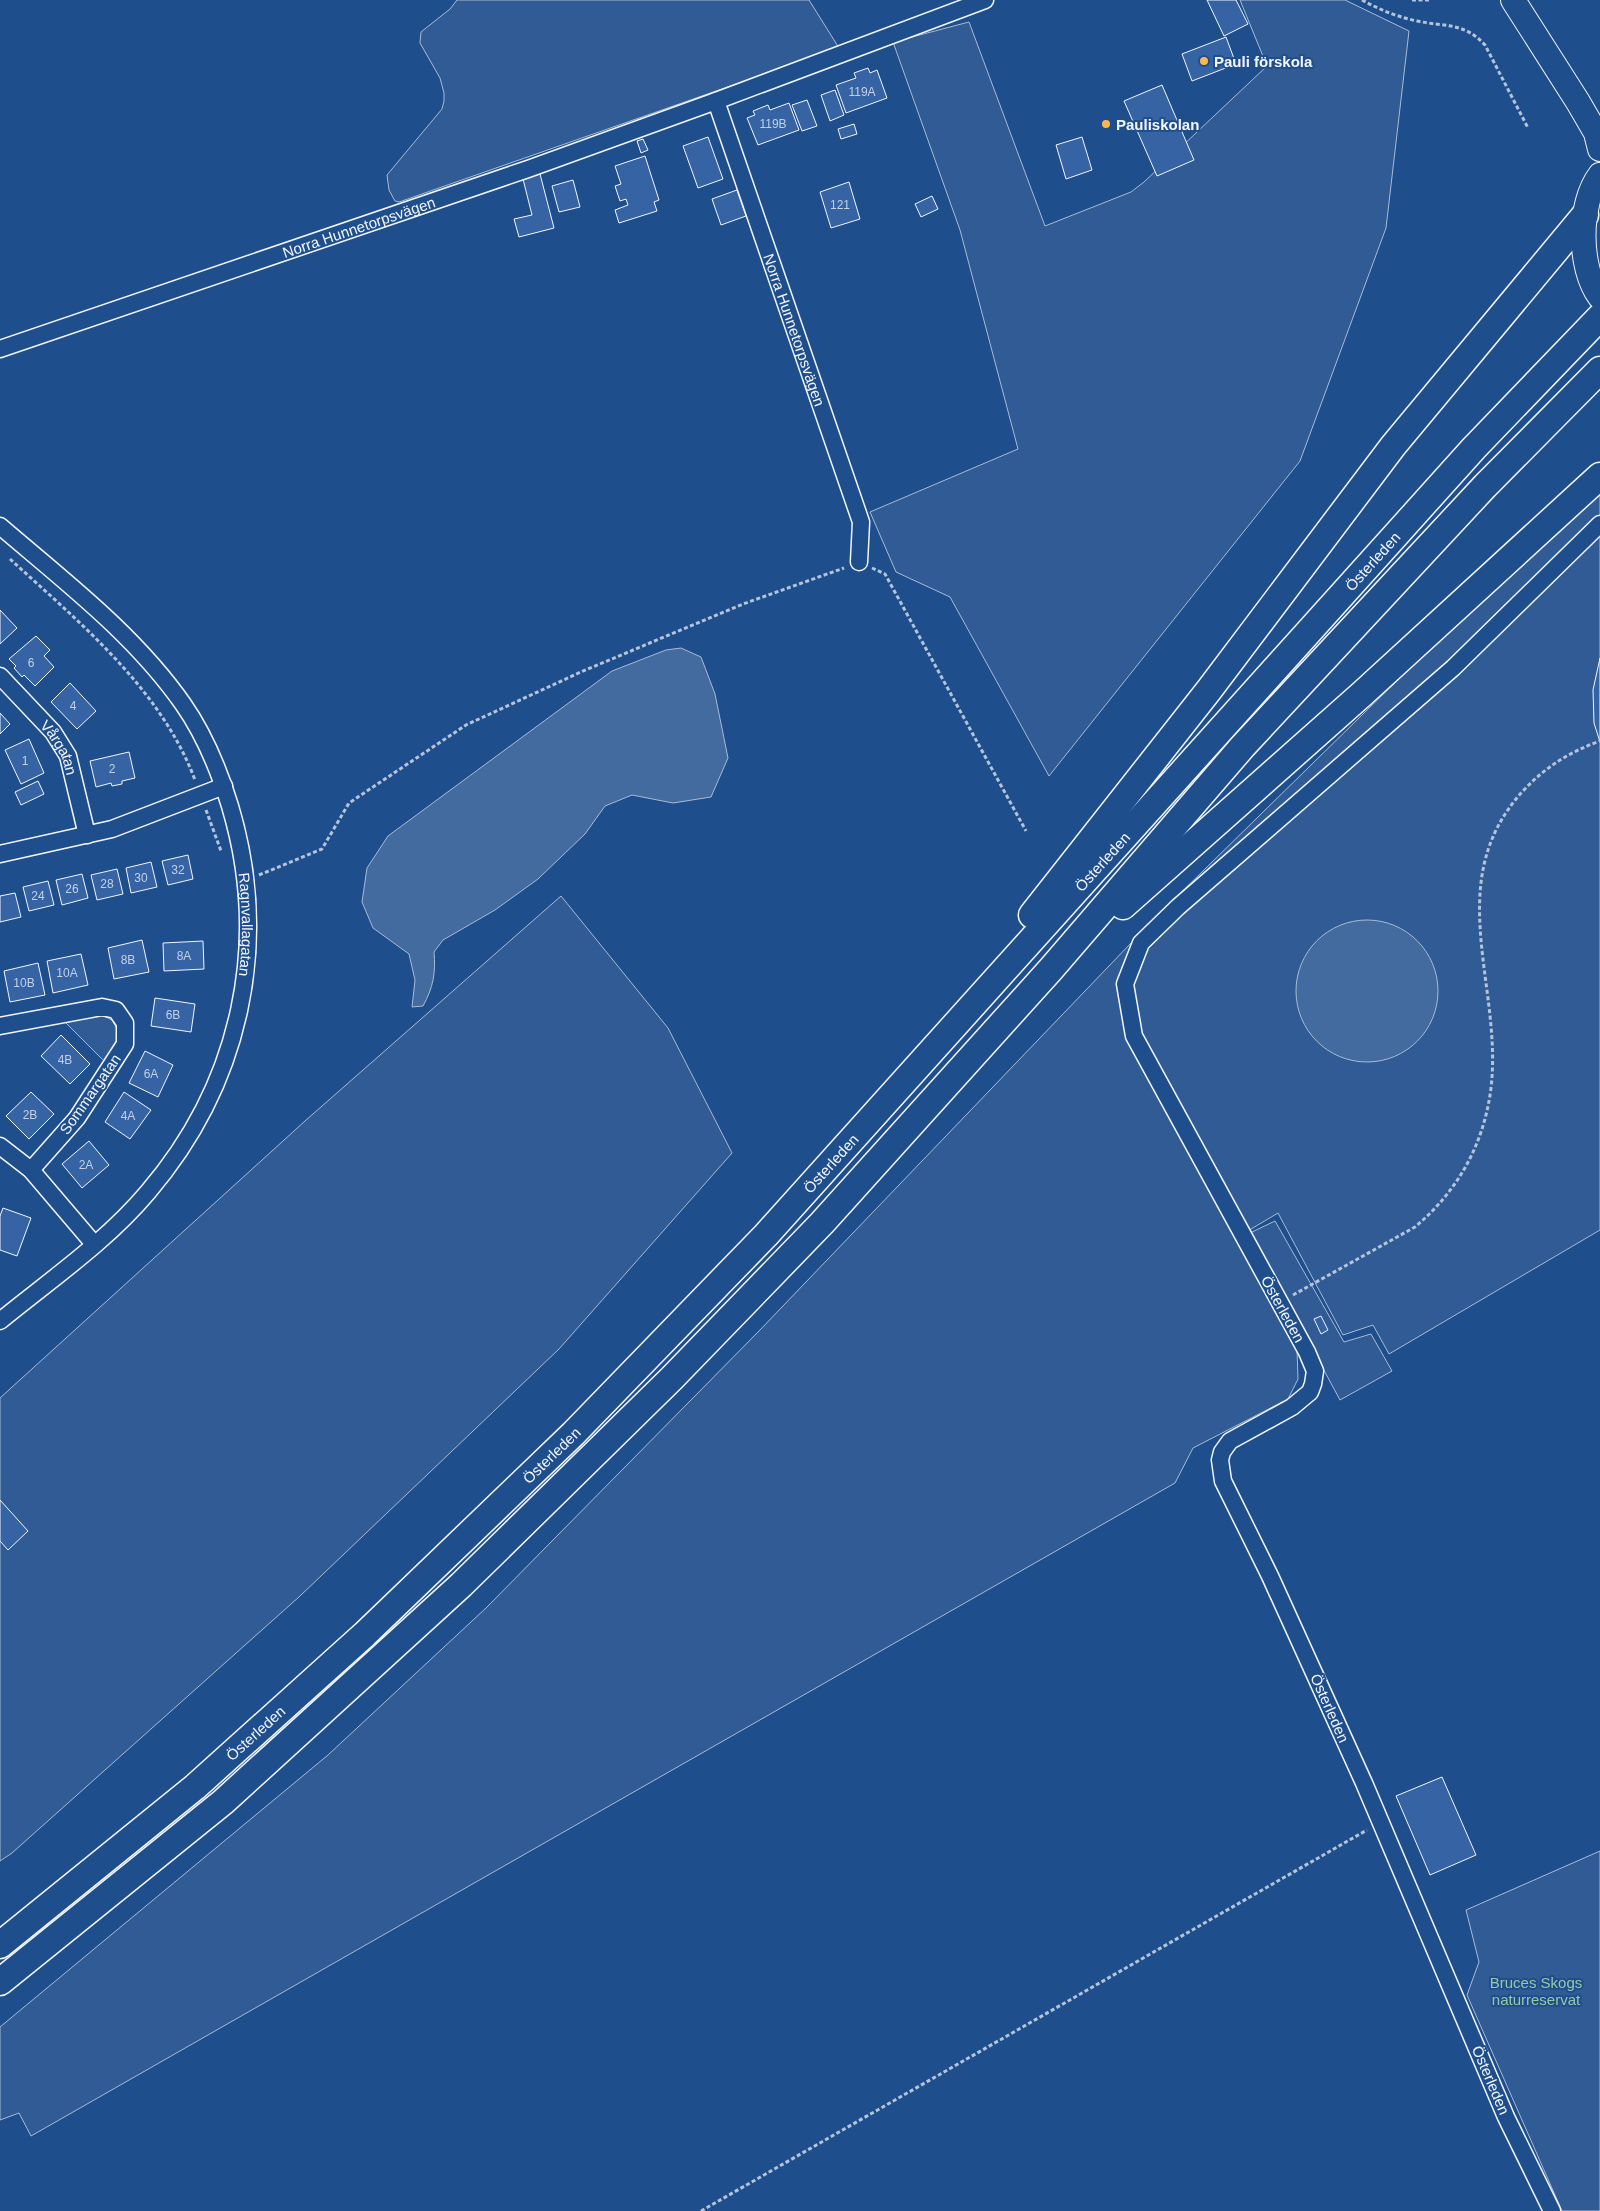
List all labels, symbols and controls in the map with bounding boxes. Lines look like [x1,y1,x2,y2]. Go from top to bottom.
place label: Pauli förskola [1214,53,1313,70]
marker: Pauli förskola [1198,55,1210,67]
house number: 119A [848,85,876,99]
place label: Pauliskolan [1116,116,1199,133]
house number: 119B [759,117,787,131]
marker: Pauliskolan [1100,118,1112,130]
street label: Norra Hunnetorpsvägen [280,193,437,261]
house number: 121 [830,198,850,212]
street label: Norra Hunnetorpsvägen [761,251,829,408]
street label: Österleden [1341,528,1403,594]
house number: 6 [28,656,35,670]
house number: 4 [70,699,77,713]
street label: Vårgatan [38,716,81,777]
house number: 1 [22,754,29,768]
house number: 2 [109,762,116,776]
street label: Österleden [1071,828,1133,894]
house number: 32 [171,863,185,877]
house number: 30 [134,871,148,885]
street label: Ragnvallagatan [236,872,256,978]
house number: 28 [100,877,114,891]
house number: 26 [65,882,79,896]
house number: 24 [31,889,45,903]
house number: 8A [177,949,191,963]
house number: 8B [121,953,135,967]
house number: 10A [56,966,78,980]
house number: 10B [13,976,35,990]
house number: 6B [166,1008,180,1022]
street label: Sommargatan [56,1051,124,1137]
house number: 4B [58,1053,72,1067]
house number: 6A [144,1067,158,1081]
house number: 2B [23,1108,37,1122]
house number: 4A [121,1109,135,1123]
street label: Österleden [800,1130,861,1196]
house number: 2A [79,1158,93,1172]
street label: Österleden [1258,1273,1308,1345]
street label: Österleden [519,1423,584,1487]
street label: Österleden [1307,1671,1353,1745]
street label: Österleden [222,1702,288,1764]
park label: Bruces Skogs naturreservat [1490,1974,1582,2008]
street label: Österleden [1469,2043,1513,2117]

